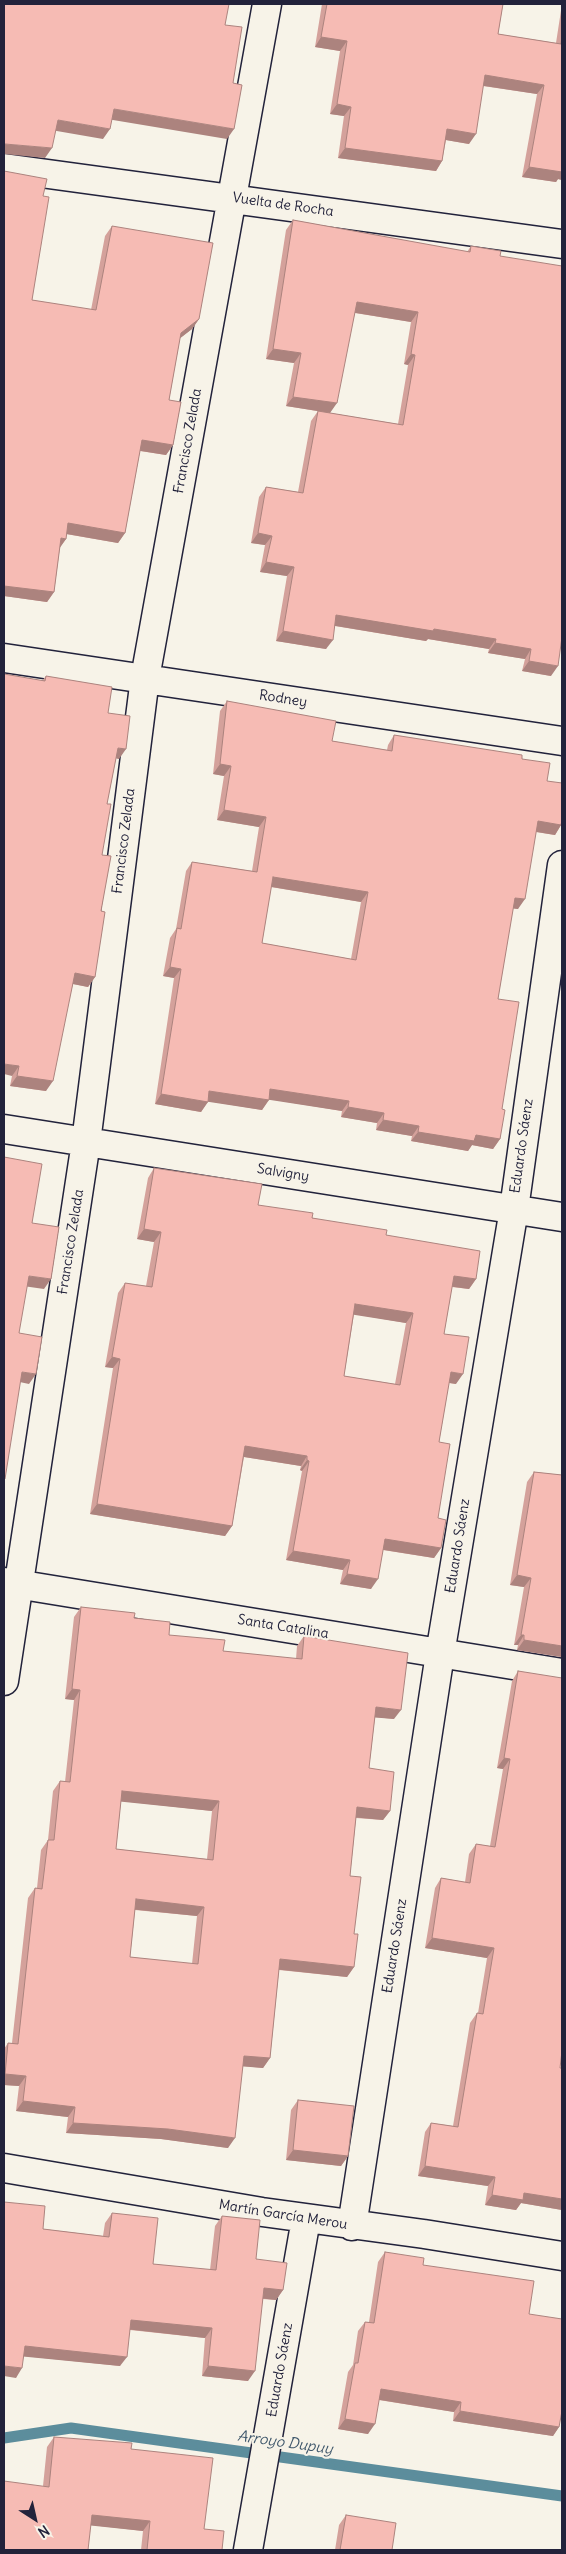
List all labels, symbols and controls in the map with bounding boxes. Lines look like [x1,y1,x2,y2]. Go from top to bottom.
street label: Vuelta de Rocha [231,190,335,220]
street label: Francisco Zelada [171,387,205,495]
street label: Rodney [258,687,308,711]
street label: Francisco Zelada [109,787,139,895]
street label: Eduardo Sáenz [507,1098,537,1194]
street label: Salvigny [256,1161,310,1185]
street label: Francisco Zelada [54,1188,88,1296]
street label: Eduardo Sáenz [442,1498,474,1594]
street label: Santa Catalina [236,1612,330,1642]
street label: Eduardo Sáenz [379,1898,411,1994]
street label: Martín García Merou [218,2197,348,2233]
street label: Eduardo Sáenz [263,2322,297,2418]
water label: Arroyo Dupuy [236,2427,334,2459]
north arrow [10,2494,60,2544]
text: N [34,2521,53,2541]

